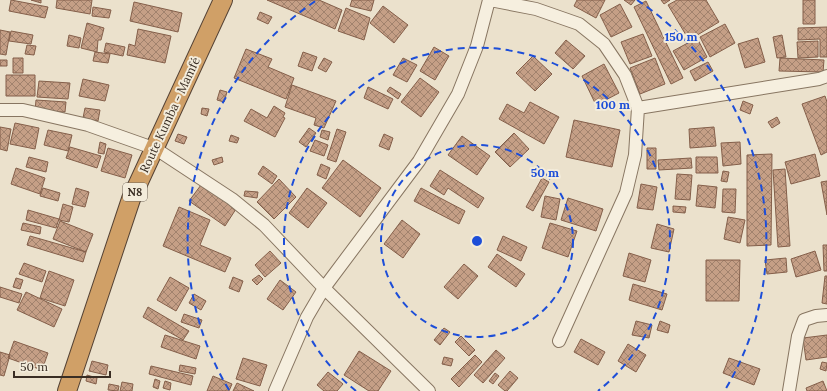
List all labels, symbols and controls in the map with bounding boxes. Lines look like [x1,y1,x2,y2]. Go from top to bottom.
text: 150 m [664,29,698,44]
street label: Route Kumba - Mamfé [136,54,203,175]
text: 100 m [596,97,630,112]
text: 50 m [531,165,559,180]
road number: N8 [123,183,147,201]
centre of rings [470,234,484,248]
scale bar [14,353,110,379]
text: 50 m [20,359,48,374]

